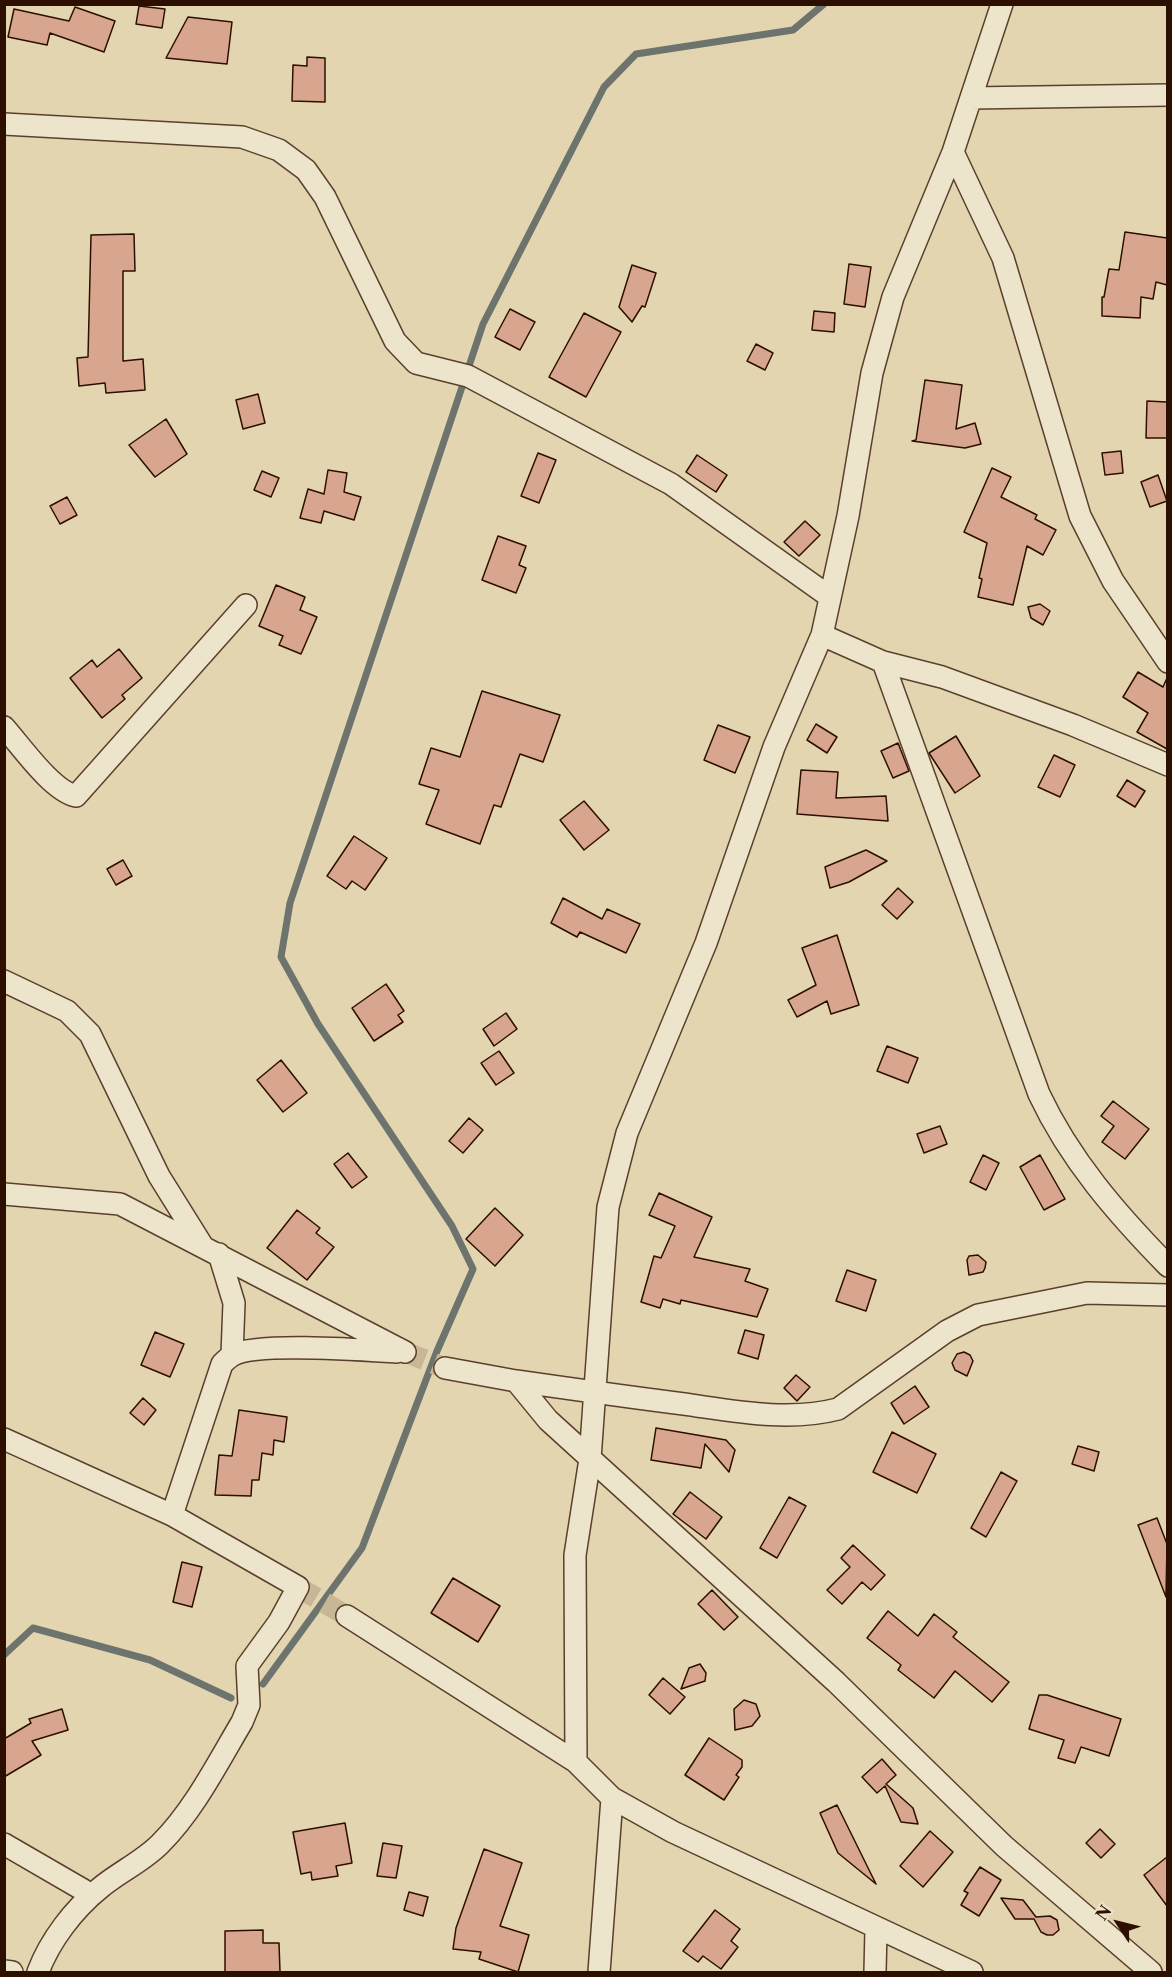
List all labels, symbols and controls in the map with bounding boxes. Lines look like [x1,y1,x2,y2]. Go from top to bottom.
north arrow [1088,1893,1148,1953]
text: N [1091,1901,1115,1924]

